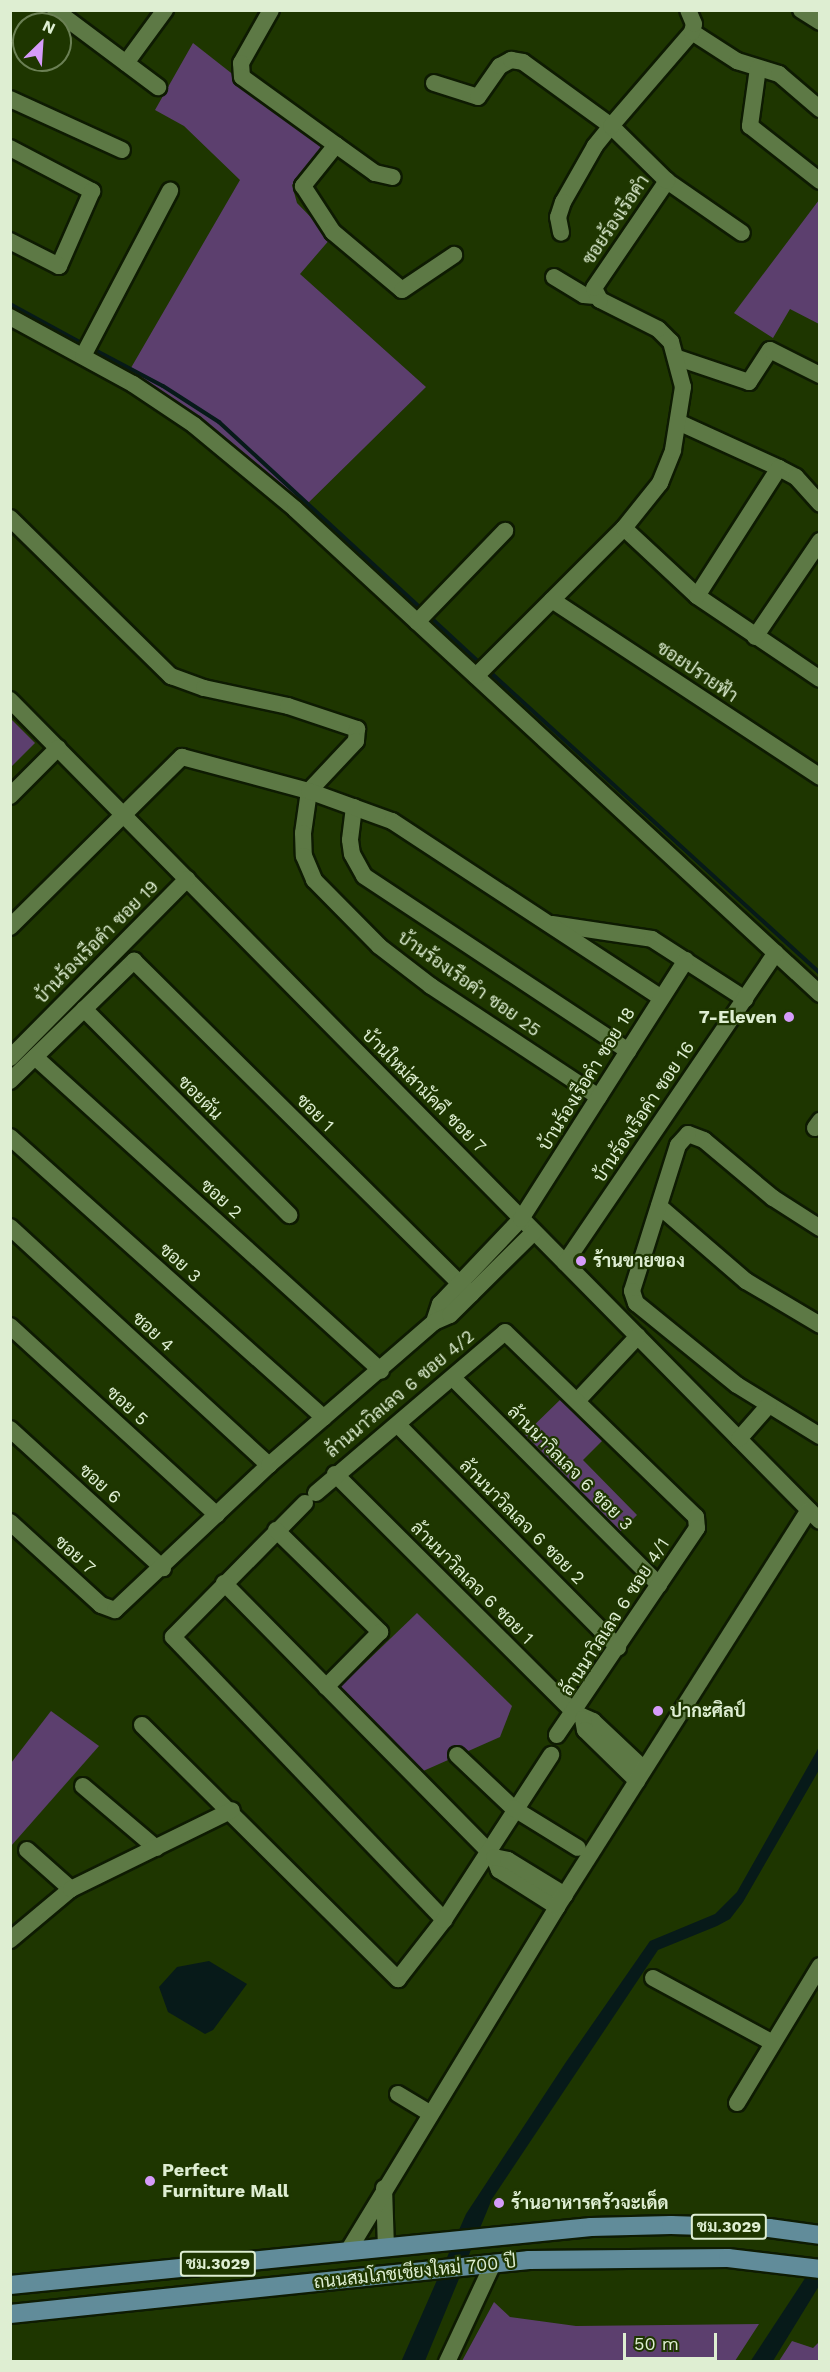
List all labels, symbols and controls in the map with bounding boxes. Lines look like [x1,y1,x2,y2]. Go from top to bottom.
north arrow [12,12,72,72]
text: N [40,16,58,38]
street label: ซอยร้องเรือคำ [578,171,654,269]
street label: ซอยปรายฟ้า [652,637,742,707]
street label: บ้านร้องเรือคำ ซอย 19 [31,876,163,1008]
street label: บ้านร้องเรือคำ ซอย 25 [394,927,544,1041]
street label: บ้านร้องเรือคำ ซอย 18 [534,1003,640,1155]
place label: 7-Eleven [699,1006,777,1028]
marker: 7-Eleven [782,1010,796,1024]
street label: บ้านใหม่สามัคคี ซอย 7 [357,1024,491,1158]
street label: บ้านร้องเรือคำ ซอย 16 [589,1037,699,1187]
street label: ซอยตัน [173,1071,227,1125]
street label: ซอย 1 [291,1089,339,1137]
street label: ซอย 2 [196,1175,246,1223]
street label: ซอย 3 [155,1239,205,1287]
place label: ร้านขายของ [593,1250,685,1272]
marker: ร้านขายของ [574,1254,588,1268]
street label: ซอย 4 [128,1307,178,1357]
street label: ล้านนาวิลเลจ 6 ซอย 4/2 [321,1326,479,1462]
street label: ซอย 5 [102,1382,152,1430]
street label: ล้านนาวิลเลจ 6 ซอย 3 [503,1401,637,1535]
street label: ล้านนาวิลเลจ 6 ซอย 2 [455,1455,589,1589]
street label: ซอย 6 [75,1460,125,1508]
street label: ล้านนาวิลเลจ 6 ซอย 1 [406,1517,538,1649]
street label: ซอย 7 [50,1531,100,1579]
street label: ล้านนาวิลเลจ 6 ซอย 4/1 [556,1534,674,1700]
place label: ปากะศิลป์ [670,1700,746,1722]
marker: ปากะศิลป์ [651,1704,665,1718]
place label: Perfect Furniture Mall [162,2160,289,2202]
marker: Perfect Furniture Mall [143,2174,157,2188]
place label: ร้านอาหารครัวจะเด็ด [511,2192,669,2214]
marker: ร้านอาหารครัวจะเด็ด [492,2196,506,2210]
road number: ชม.3029 [690,2214,768,2240]
road number: ชม.3029 [179,2251,257,2277]
street label: ถนนสมโภชเชียงใหม่ 700 ปี [312,2251,518,2293]
scale bar [626,2321,720,2359]
text: 50 m [634,2333,679,2354]

